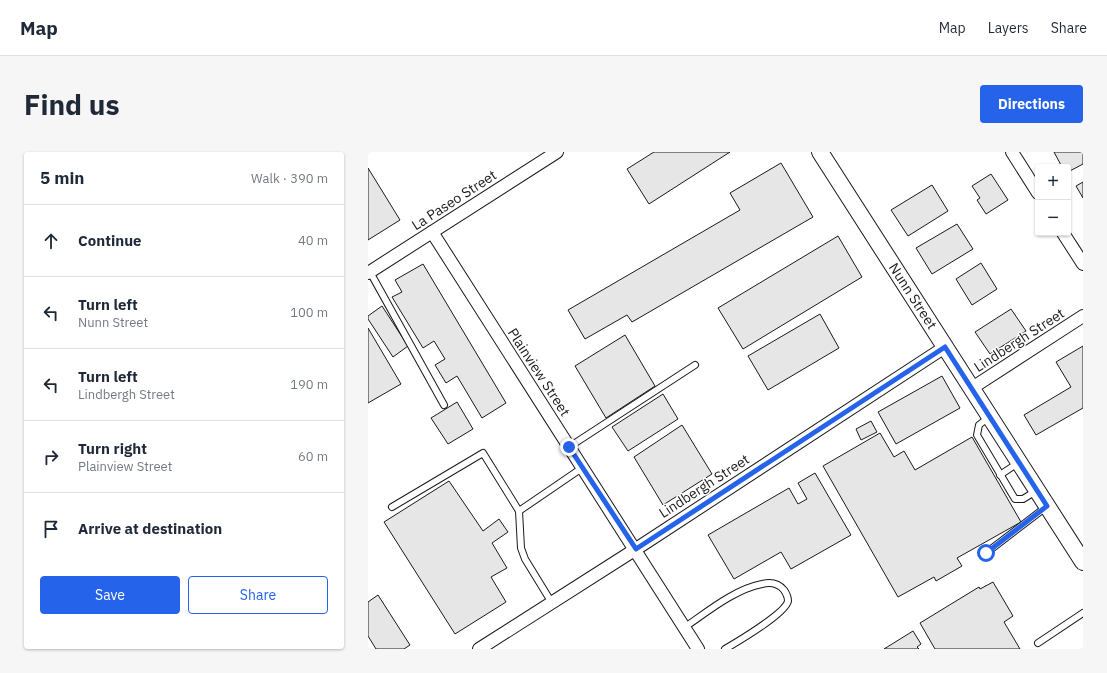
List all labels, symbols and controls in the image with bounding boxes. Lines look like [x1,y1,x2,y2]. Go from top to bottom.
text: Map [20,16,58,40]
text: Map [939,19,966,37]
text: Layers [988,19,1029,37]
text: Share [1051,19,1087,37]
button: Directions [980,85,1083,123]
text: Find us [24,86,120,123]
map controls [1035,164,1071,236]
button: + [1035,164,1071,200]
street label: La Paseo Street [408,166,500,234]
text: 5 min [40,167,84,189]
text: Walk · 390 m [251,170,328,187]
button: − [1035,200,1071,236]
icon: ahead [40,230,62,252]
text: Continue [78,231,142,250]
text: 40 m [298,232,328,249]
street label: Nunn Street [885,259,941,333]
text: Turn left [78,295,138,314]
icon: left [40,302,62,324]
text: 100 m [290,304,328,321]
street label: Lindbergh Street [970,304,1068,376]
text: Nunn Street [78,314,148,331]
street label: Plainview Street [504,325,574,420]
text: Turn left [78,367,138,386]
icon: left [40,374,62,396]
text: 190 m [290,376,328,393]
text: Lindbergh Street [78,386,175,403]
route end [560,438,578,456]
text: Turn right [78,439,147,458]
icon: right [40,446,62,468]
text: 60 m [298,448,328,465]
street label: Lindbergh Street [655,450,753,522]
text: Plainview Street [78,458,172,475]
icon: arrive [40,518,62,540]
text: Arrive at destination [78,519,222,538]
route start [977,544,995,562]
button: Save [40,576,180,614]
button: Share [188,576,328,614]

